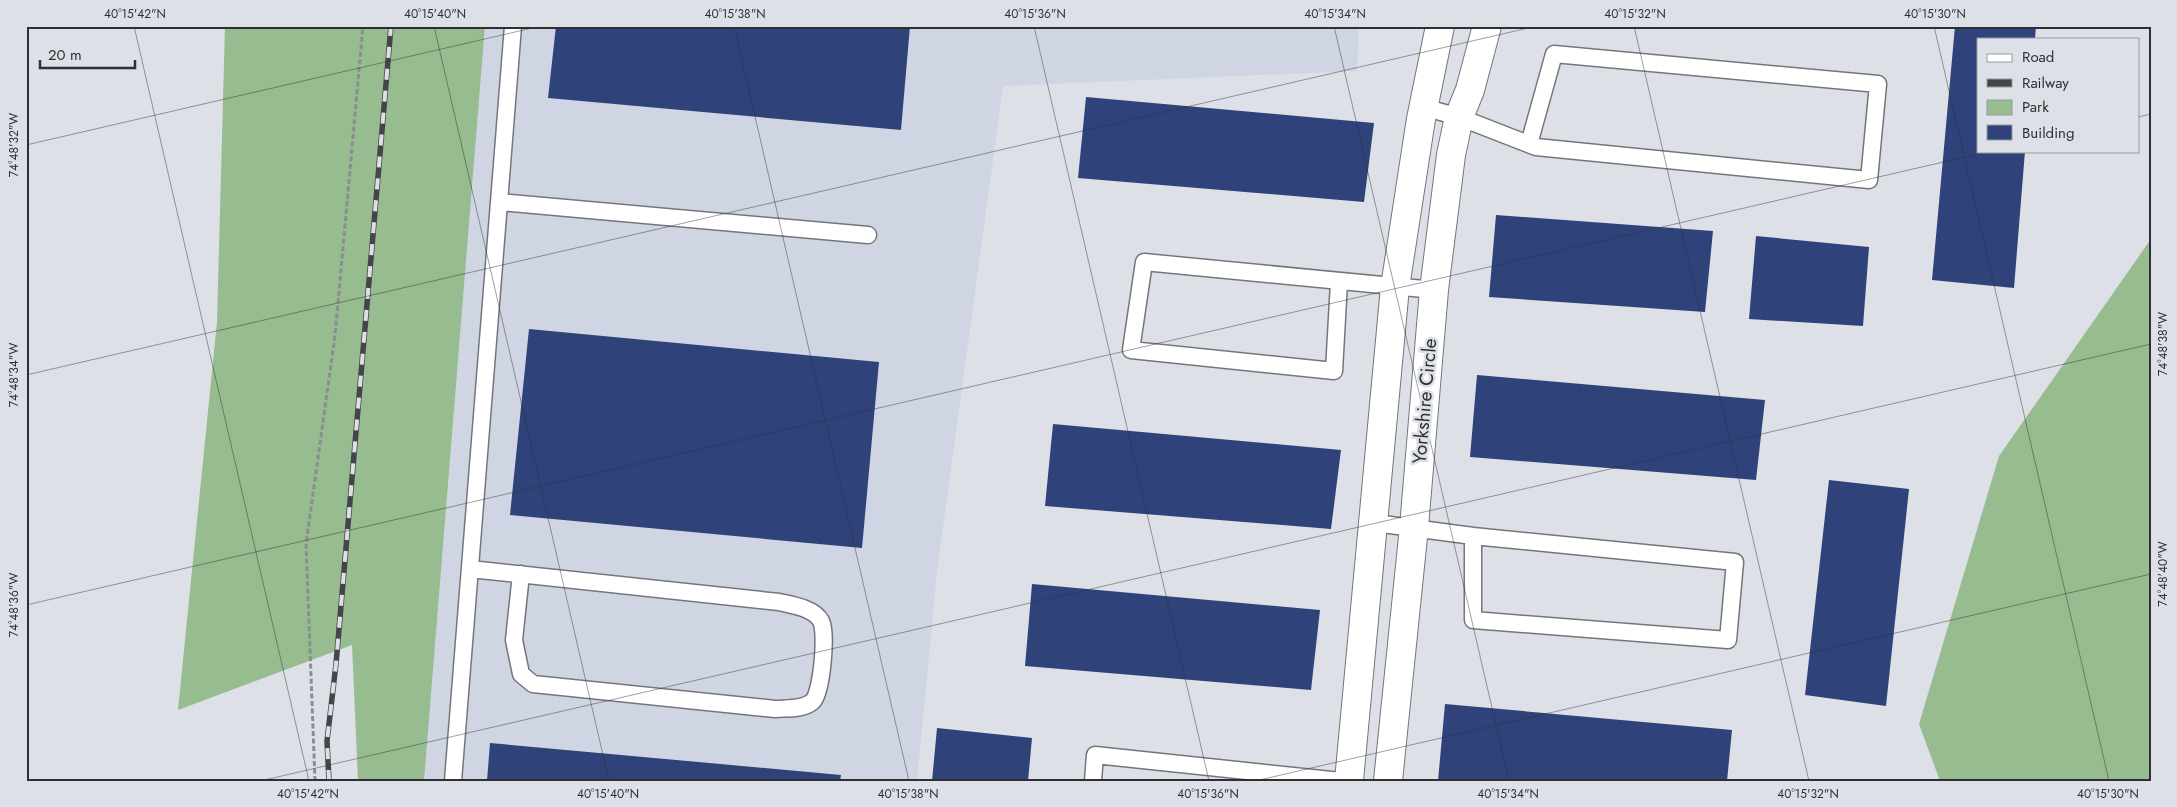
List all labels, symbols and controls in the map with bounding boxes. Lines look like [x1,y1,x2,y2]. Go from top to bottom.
text: 40°15'42"N [104,5,166,23]
text: 40°15'40"N [404,5,466,23]
text: 40°15'38"N [704,5,766,23]
text: 40°15'36"N [1004,5,1066,23]
text: 40°15'34"N [1304,5,1366,23]
text: 40°15'32"N [1604,5,1666,23]
text: 40°15'30"N [1904,5,1966,23]
scale bar [40,38,135,70]
legend [1977,38,2140,152]
text: 20 m [48,44,82,66]
text: Road [2022,46,2054,68]
text: Railway [2022,72,2069,94]
text: Park [2022,96,2049,118]
text: 74°48'32"W [5,113,23,177]
text: Building [2022,122,2074,144]
text: 74°48'38"W [2154,312,2172,376]
street label: Yorkshire Circle [1406,337,1443,465]
text: 74°48'34"W [5,343,23,407]
text: 74°48'40"W [2154,541,2172,607]
text: 74°48'36"W [5,573,23,637]
text: 40°15'42"N [277,785,339,803]
text: 40°15'40"N [577,785,639,803]
text: 40°15'38"N [877,785,939,803]
text: 40°15'36"N [1177,785,1239,803]
text: 40°15'34"N [1477,785,1539,803]
text: 40°15'32"N [1777,785,1839,803]
text: 40°15'30"N [2077,785,2139,803]

